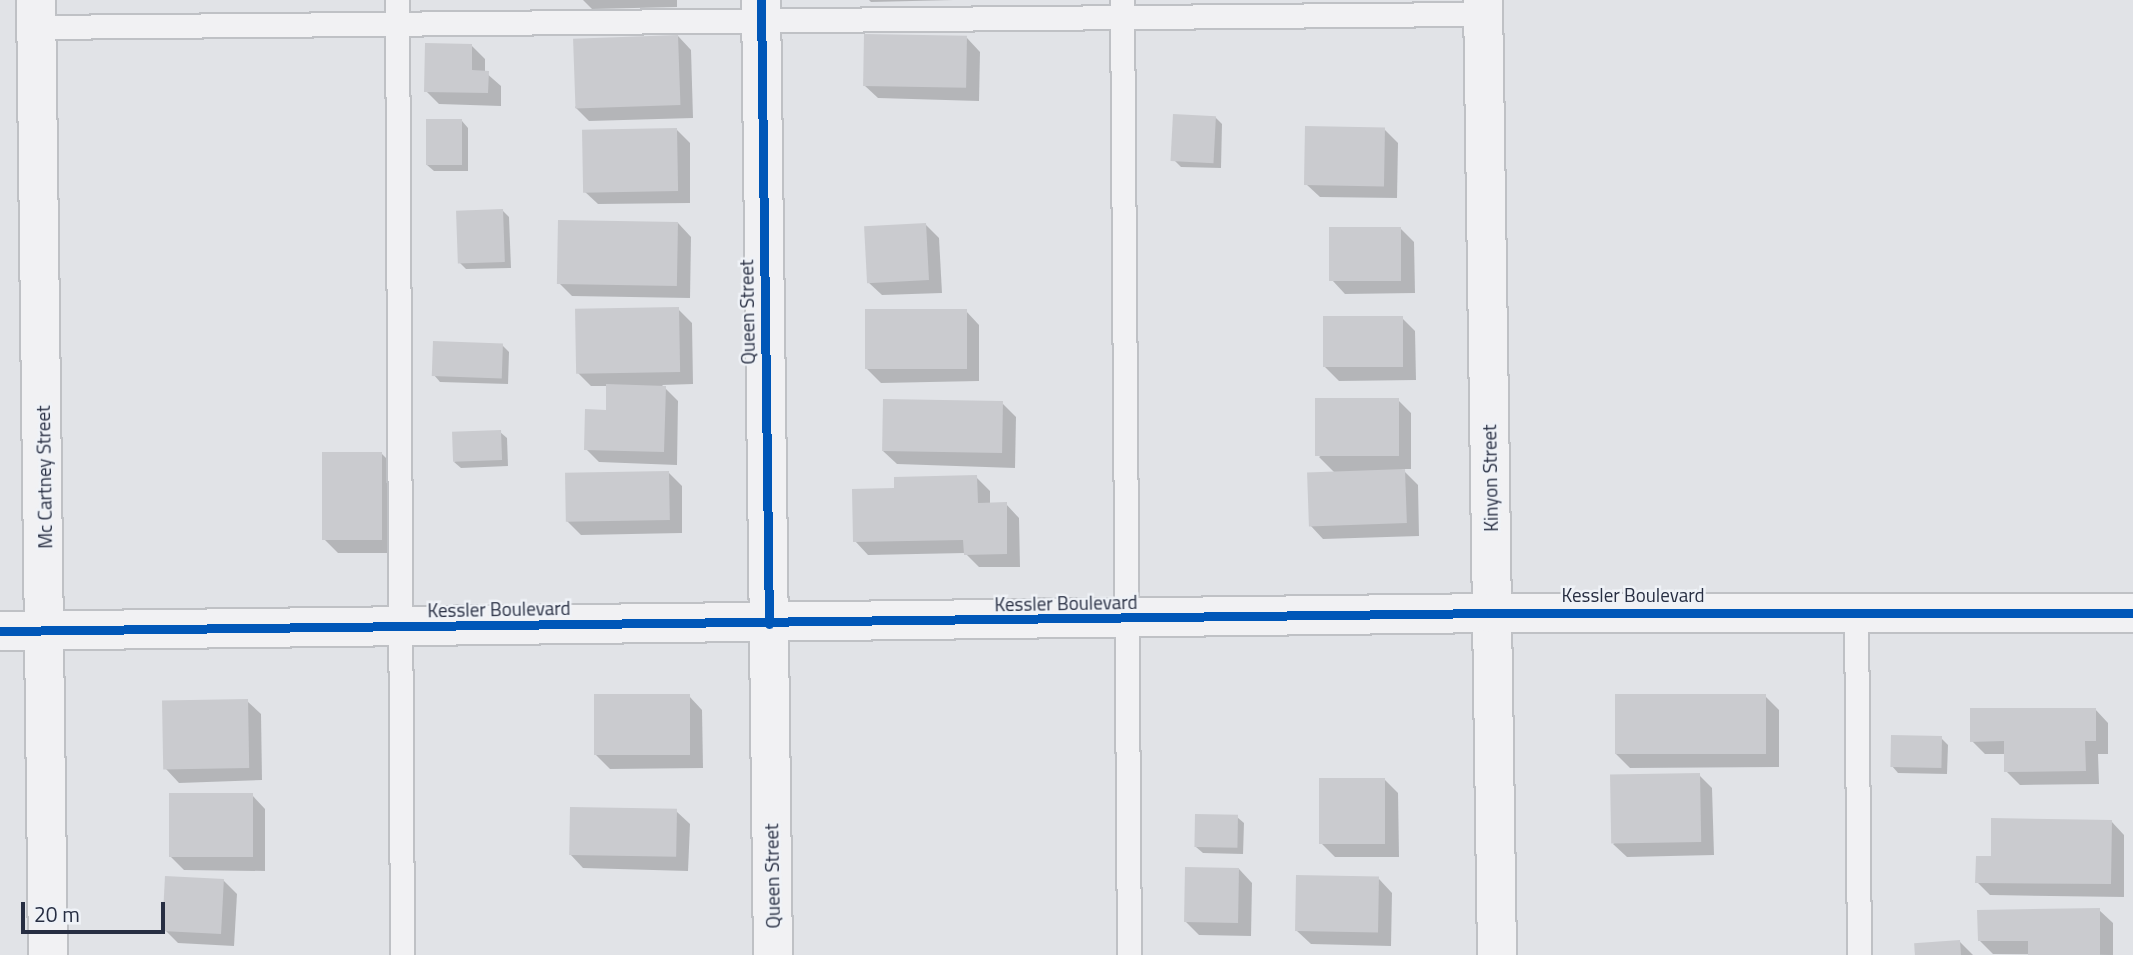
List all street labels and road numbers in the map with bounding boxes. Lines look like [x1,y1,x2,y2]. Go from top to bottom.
street label: Queen Street [735,259,759,365]
street label: Mc Cartney Street [31,405,57,549]
street label: Kinyon Street [1478,424,1502,532]
street label: Kessler Boulevard [1561,584,1705,606]
street label: Kessler Boulevard [994,590,1138,616]
street label: Kessler Boulevard [427,596,571,622]
street label: Queen Street [760,823,784,929]

